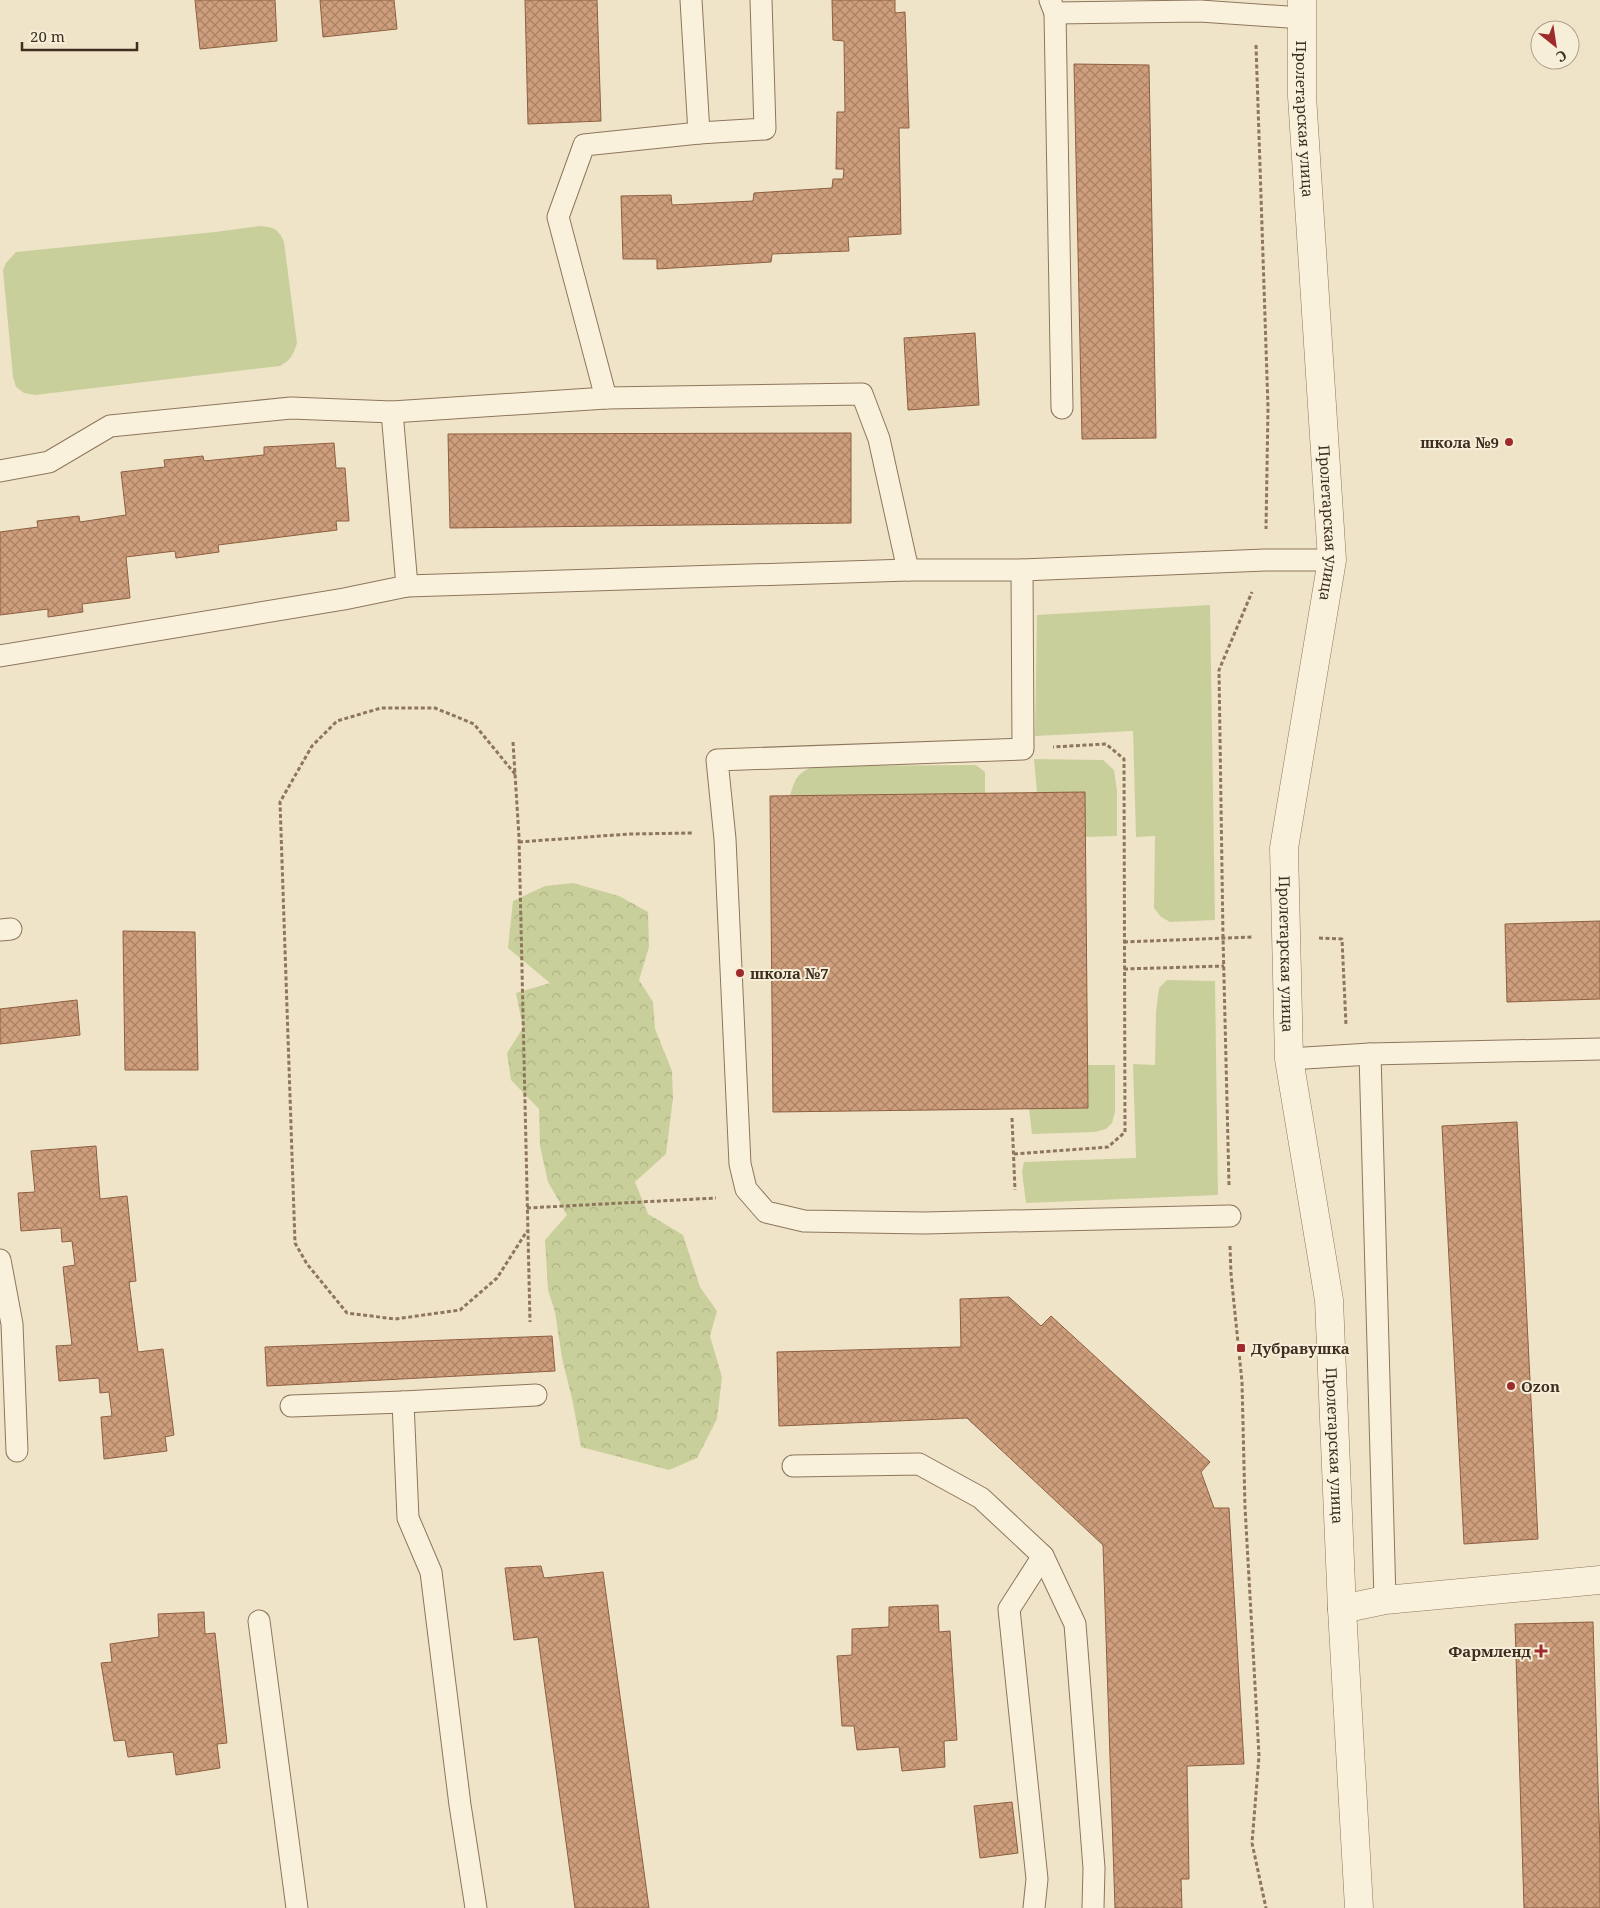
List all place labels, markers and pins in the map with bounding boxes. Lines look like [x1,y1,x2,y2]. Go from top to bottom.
place label: школа №9 [1420,432,1499,452]
marker: школа №9 [1503,436,1515,448]
place label: школа №7 [750,963,829,983]
marker: школа №7 [734,967,746,979]
place label: Дубравушка [1251,1338,1350,1358]
marker: Дубравушка [1235,1342,1247,1354]
place label: Ozon [1521,1376,1560,1396]
marker: Ozon [1505,1380,1517,1392]
place label: Фармленд [1448,1641,1532,1661]
marker: Фармленд [1535,1645,1547,1657]

